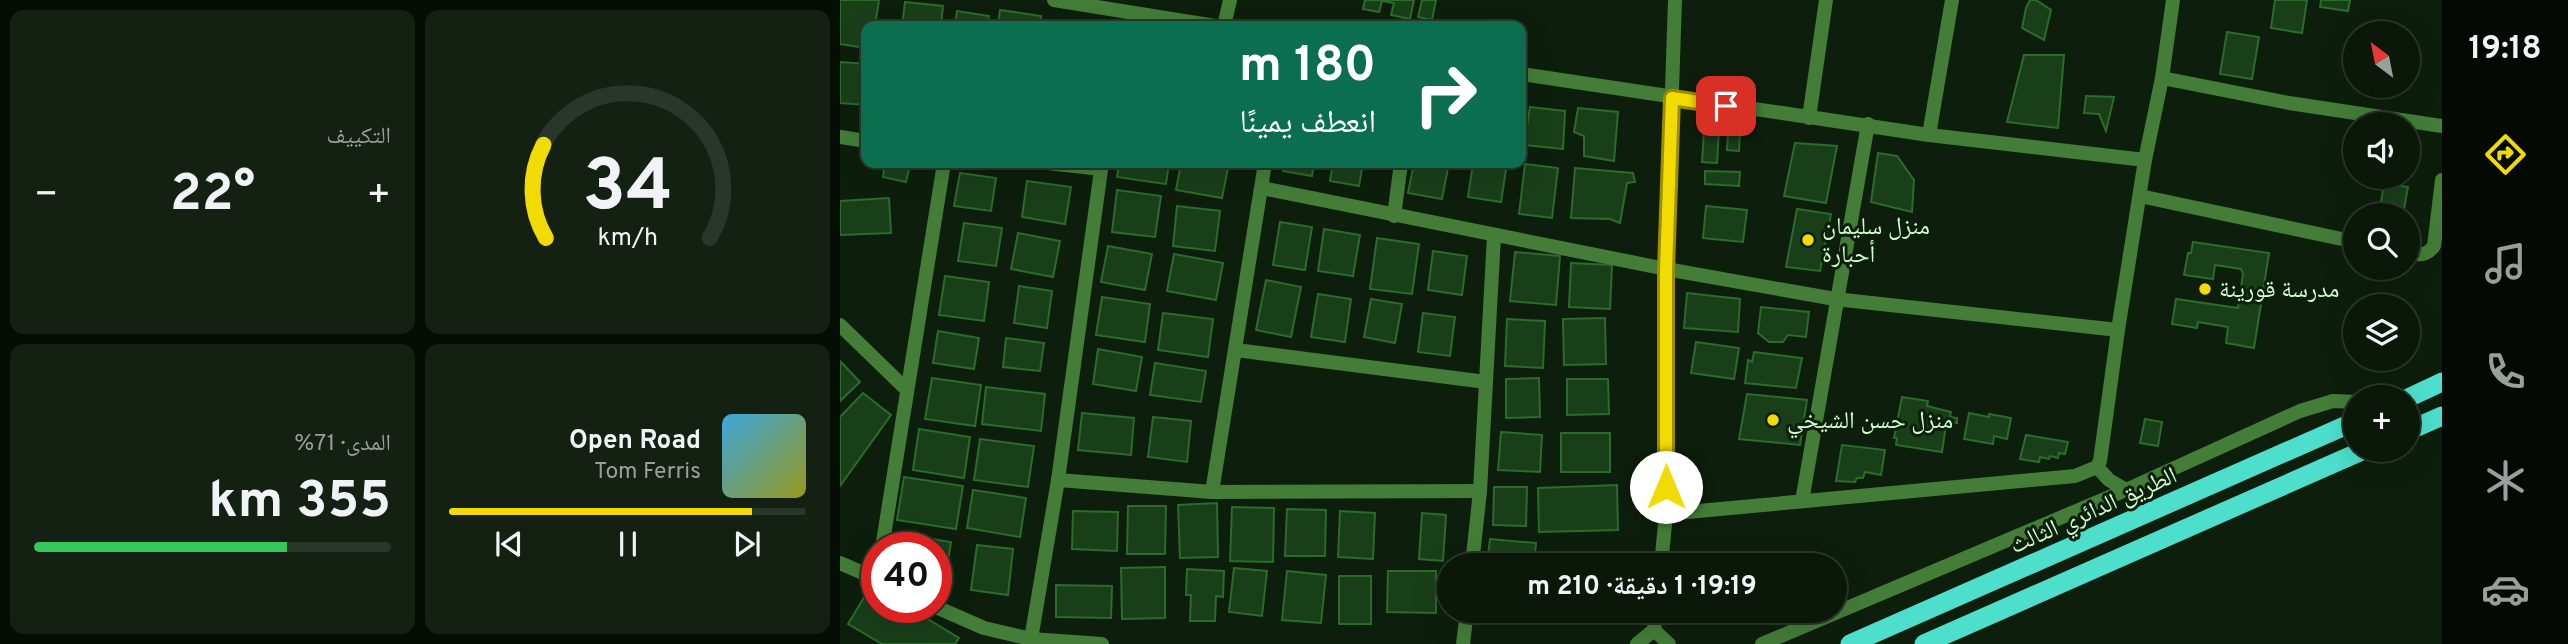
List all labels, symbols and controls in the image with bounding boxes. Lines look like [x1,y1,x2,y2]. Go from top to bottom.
north arrow [2343,21,2420,98]
map controls [2343,21,2420,462]
text: 19:18 [2468,30,2542,70]
text: 180 m [1239,37,1376,99]
icon: right [1400,49,1491,140]
pin [1696,76,1756,136]
icon: arrive [1707,87,1745,125]
text: انعطف يمينًا [1239,104,1376,144]
button: sound [2343,112,2420,189]
text: التكييف [326,123,391,152]
icon: directions [2481,130,2530,179]
text: 34 [582,144,673,236]
text: 22° [170,163,255,229]
text: − [34,172,59,221]
text: + [366,172,391,221]
button: search [2343,203,2420,280]
place label: منزل سليمان أحبارة [1822,213,1930,271]
text: km/h [597,223,658,255]
marker: منزل سليمان أحبارة [1800,232,1816,248]
icon: music [2481,239,2530,288]
place label: مدرسة قورينة [2219,276,2340,306]
marker: مدرسة قورينة [2197,281,2213,297]
button: layers [2343,294,2420,371]
icon: phone [2481,347,2530,396]
button: + [2343,385,2420,462]
place label: منزل حسن الشيخي [1787,407,1953,439]
marker: منزل حسن الشيخي [1765,412,1781,428]
text: Open Road [569,425,701,458]
text: المدى · 71% [294,430,391,459]
position arrow [1629,450,1703,524]
icon: climate [2481,456,2530,505]
text: Tom Ferris [594,458,701,487]
street label: الطريق الدائري الثالث [2006,462,2183,564]
text: 355 km [209,470,391,536]
icon: previous [490,525,528,563]
icon: pause [609,525,647,563]
icon: next [728,525,766,563]
speed limit sign: 40 [861,532,952,623]
icon: car [2481,565,2530,614]
text: 19:19 · 1 دقيقة · 210 m [1527,571,1757,604]

